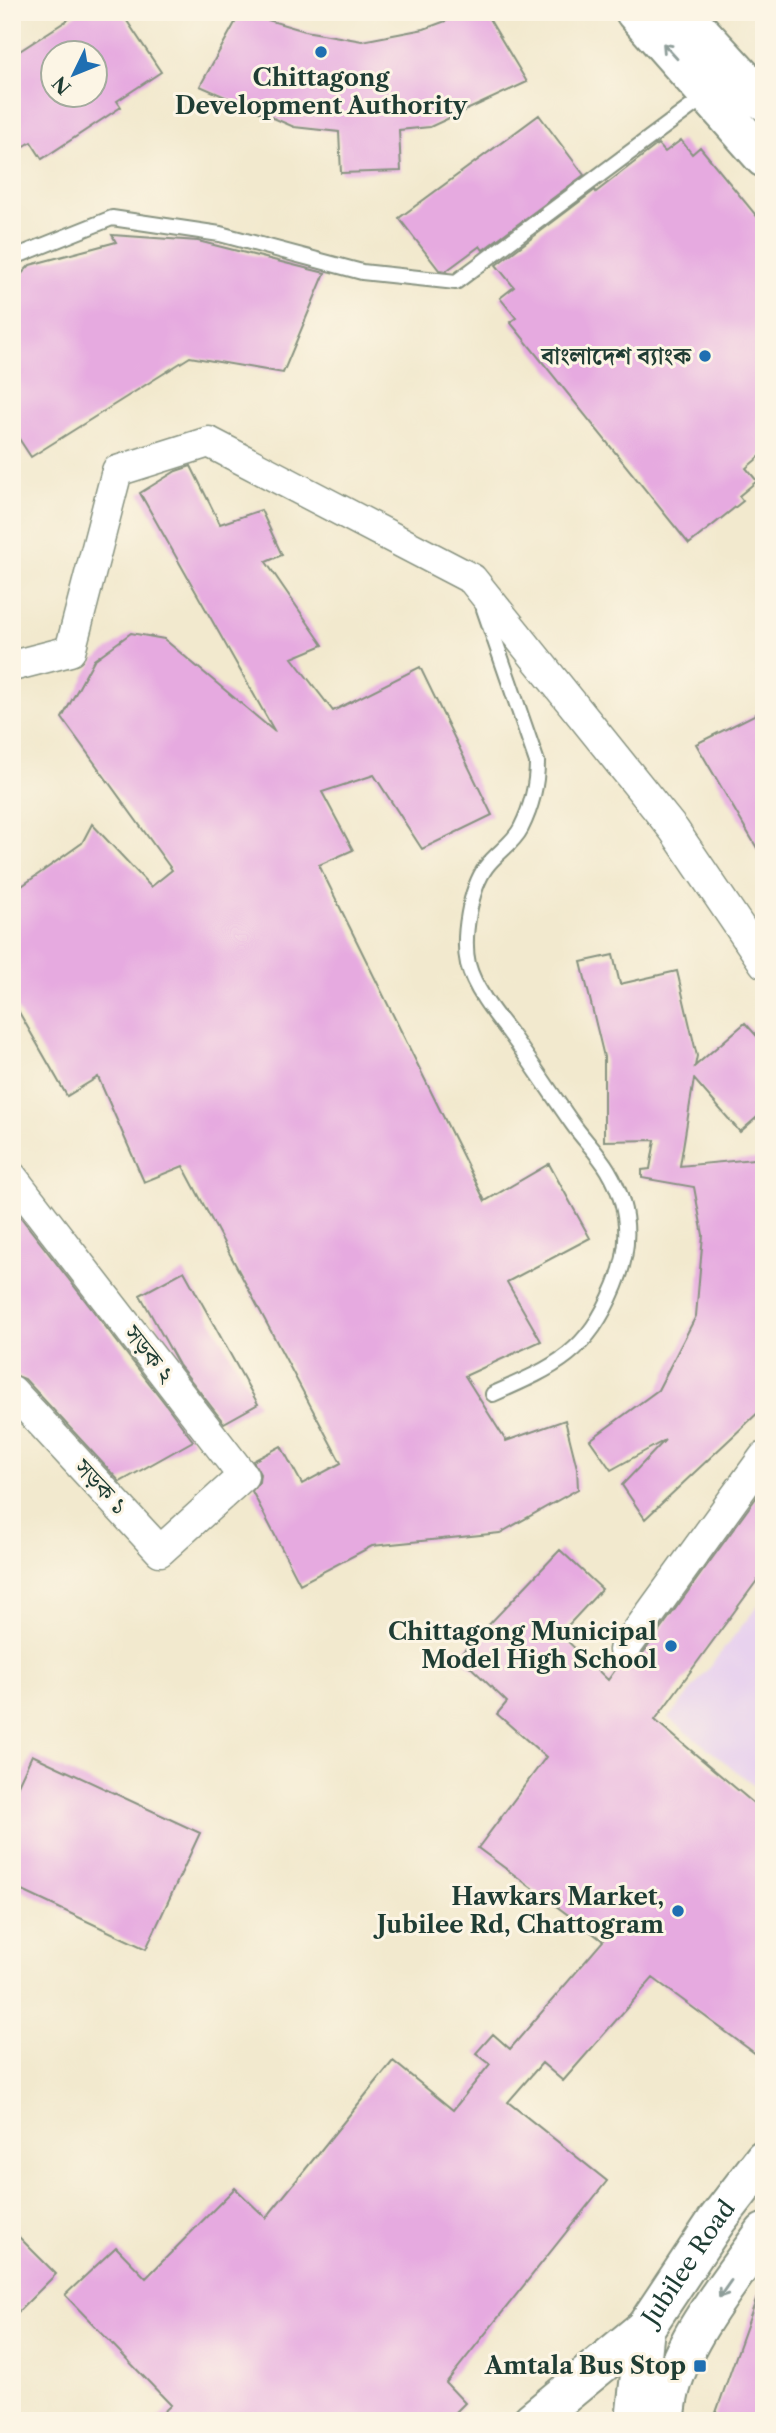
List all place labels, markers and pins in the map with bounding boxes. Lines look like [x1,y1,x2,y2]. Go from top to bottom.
marker: Chittagong Development Authority [313,44,329,60]
place label: Chittagong Development Authority [175,63,469,120]
place label: বাংলাদেশ ব্যাংক [540,341,692,370]
marker: বাংলাদেশ ব্যাংক [697,348,713,364]
place label: Chittagong Municipal Model High School [388,1617,657,1674]
marker: Chittagong Municipal Model High School [663,1638,679,1654]
place label: Hawkars Market, Jubilee Rd, Chattogram [373,1882,664,1939]
marker: Hawkars Market, Jubilee Rd, Chattogram [670,1903,686,1919]
place label: Amtala Bus Stop [484,2351,686,2380]
marker: Amtala Bus Stop [692,2358,708,2374]

